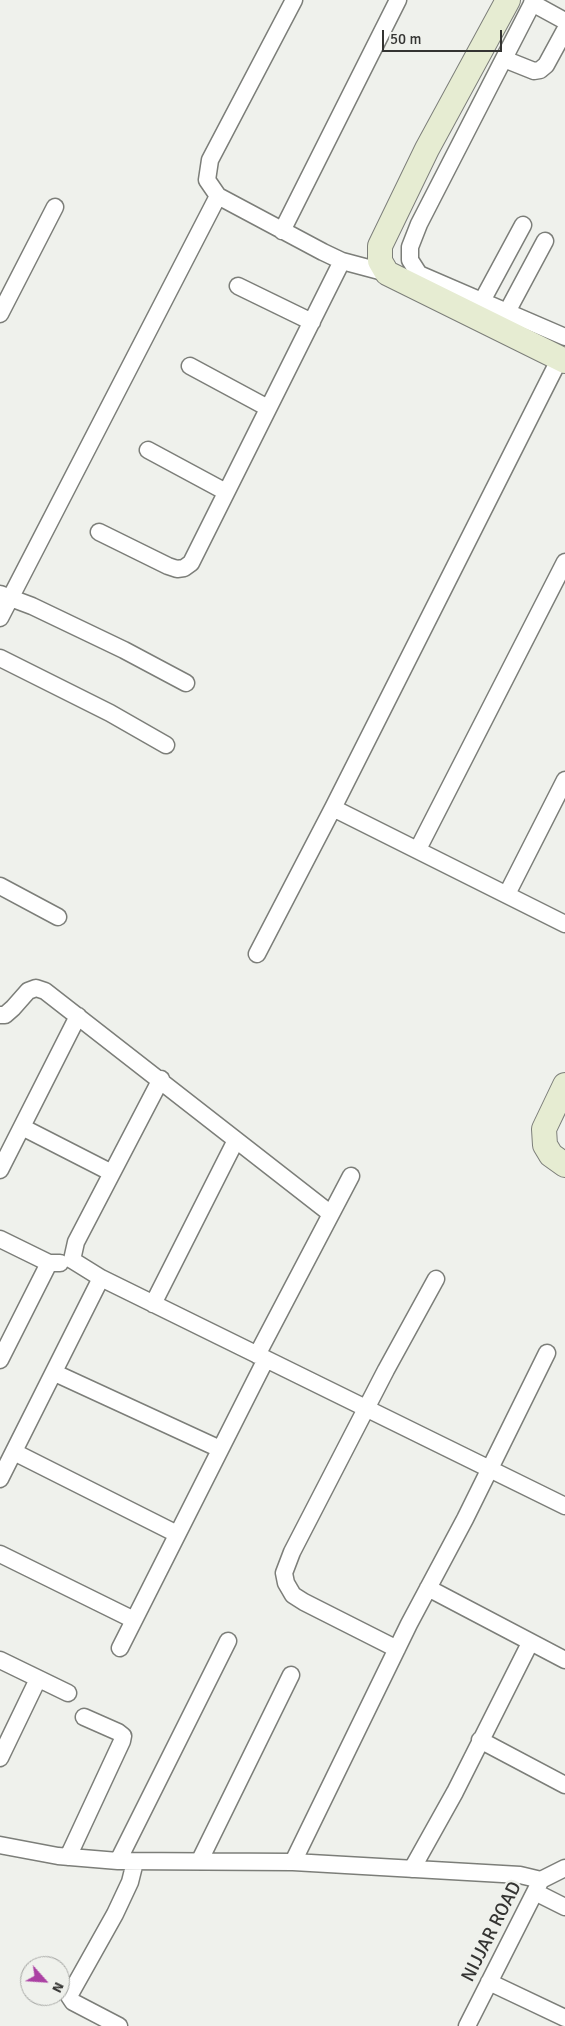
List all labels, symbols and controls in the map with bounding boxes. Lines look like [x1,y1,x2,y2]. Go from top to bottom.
scale bar [385,20,505,52]
text: 50 m [390,30,421,48]
street label: NIJJAR ROAD [457,1878,527,1986]
north arrow [20,1956,70,2006]
text: N [48,1979,68,1995]

